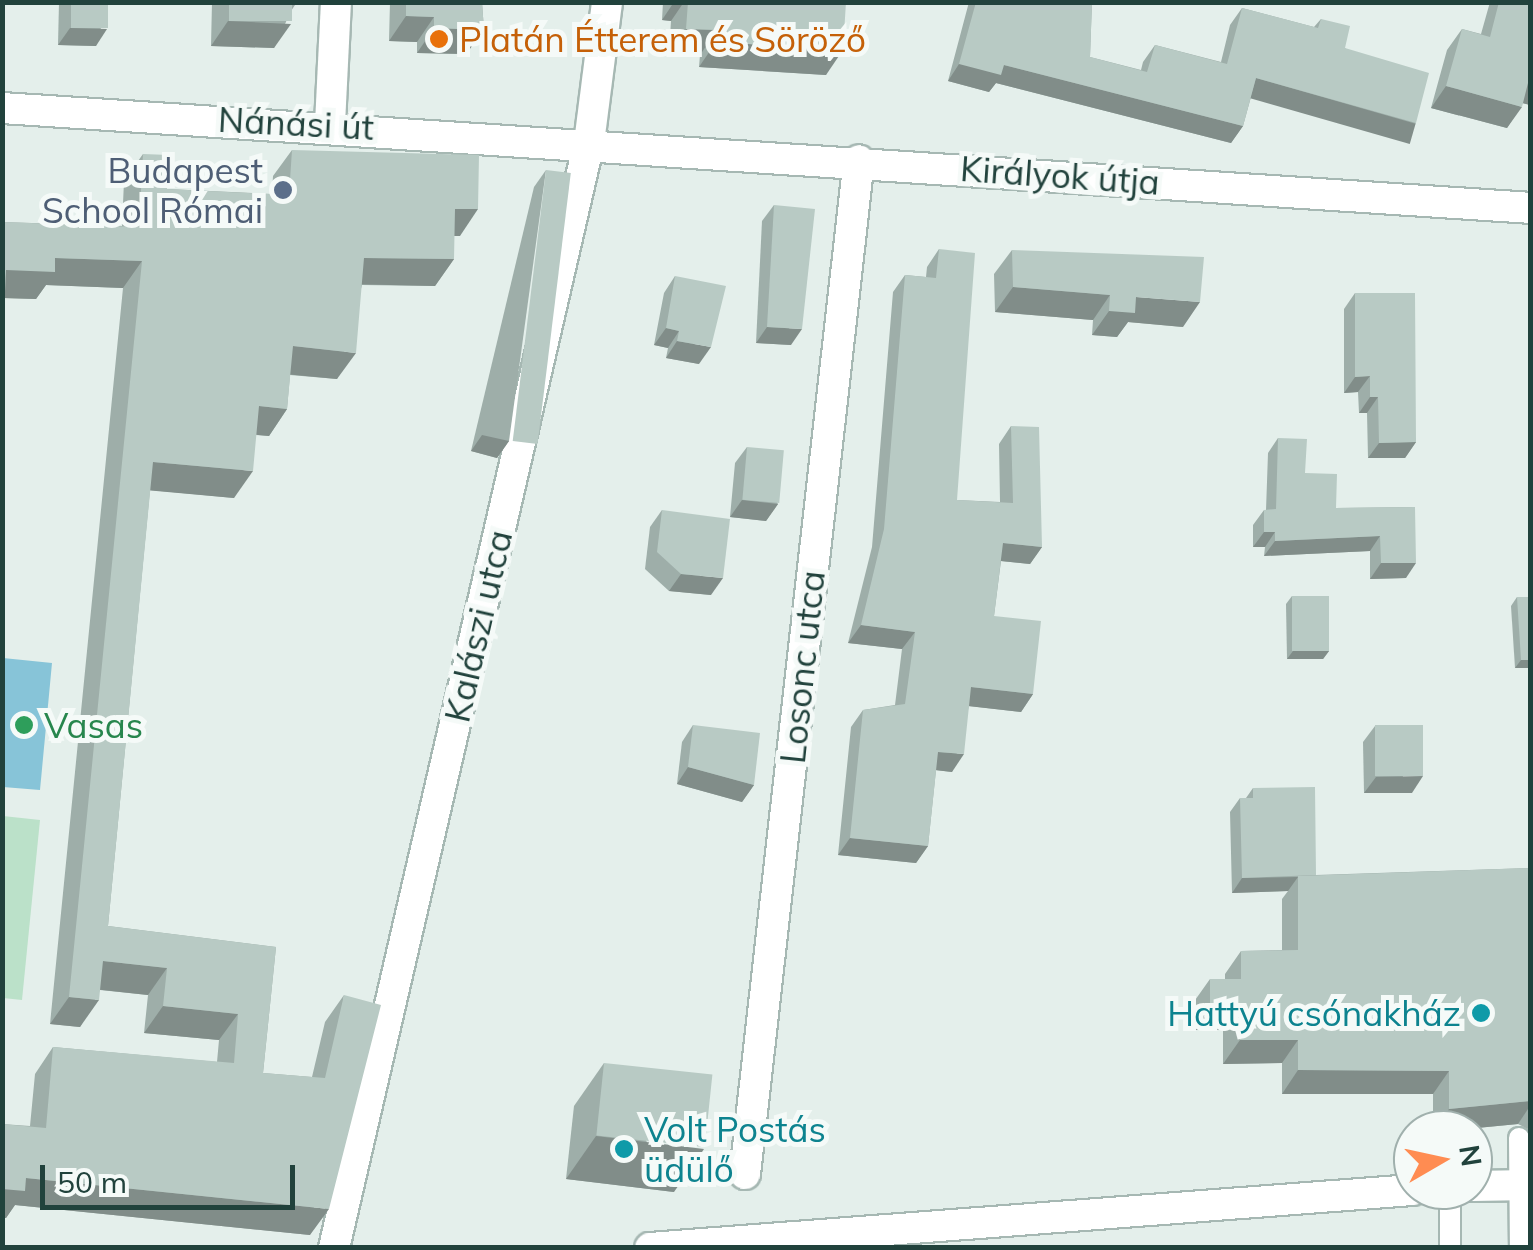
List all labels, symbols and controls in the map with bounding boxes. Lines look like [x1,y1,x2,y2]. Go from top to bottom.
place label: Platán Étterem és Söröző [459,18,866,60]
marker: Platán Étterem és Söröző [428,28,450,50]
street label: Nánási út [217,98,375,148]
street label: Királyok útja [959,147,1161,203]
place label: Budapest School Római [42,149,263,231]
marker: Budapest School Római [272,179,294,201]
street label: Kalászi utca [436,526,520,726]
street label: Losonc utca [771,569,833,765]
place label: Vasas [44,704,143,746]
marker: Vasas [13,714,35,736]
place label: Hattyú csónakház [1167,992,1461,1034]
marker: Hattyú csónakház [1470,1002,1492,1024]
place label: Volt Postás üdülő [644,1108,826,1190]
north arrow [1393,1110,1493,1210]
marker: Volt Postás üdülő [613,1138,635,1160]
text: N [1452,1142,1490,1169]
scale bar [45,1145,300,1207]
text: 50 m [57,1163,127,1201]

